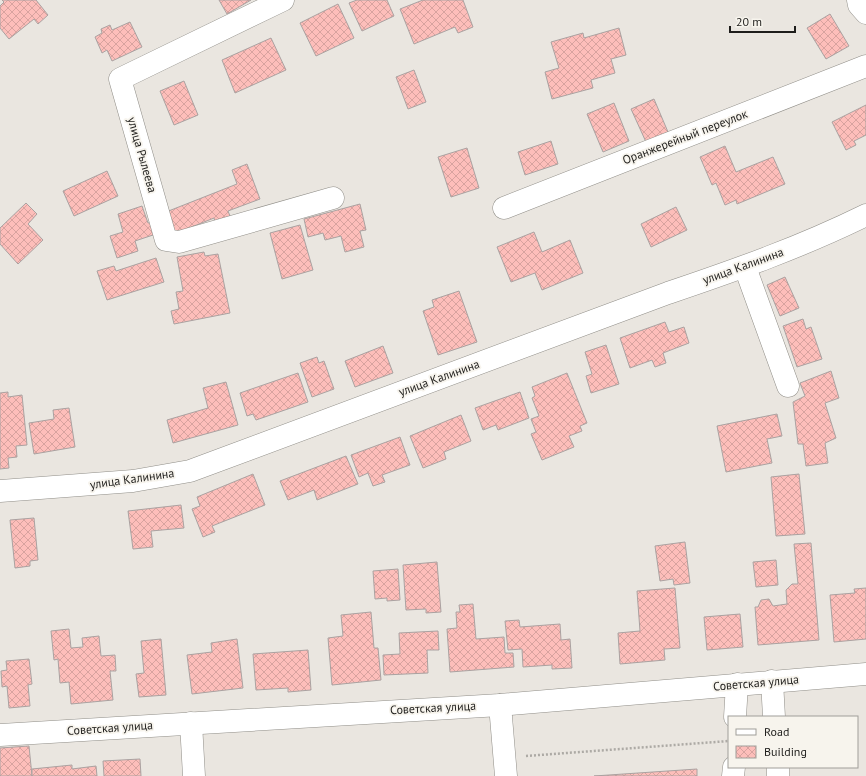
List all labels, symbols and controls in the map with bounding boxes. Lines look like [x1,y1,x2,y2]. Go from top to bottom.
scale bar [730,8,795,34]
text: 20 m [736,14,762,29]
street label: Оранжерейный переулок [620,106,750,167]
street label: улица Рылеева [125,115,160,194]
street label: улица Калинина [700,244,785,287]
street label: улица Калинина [396,356,481,399]
street label: улица Калинина [89,465,175,492]
street label: Советская улица [712,671,800,694]
street label: Советская улица [390,698,476,717]
legend [728,716,858,768]
street label: Советская улица [67,717,153,738]
text: Road [764,724,789,739]
text: Building [764,744,807,759]

